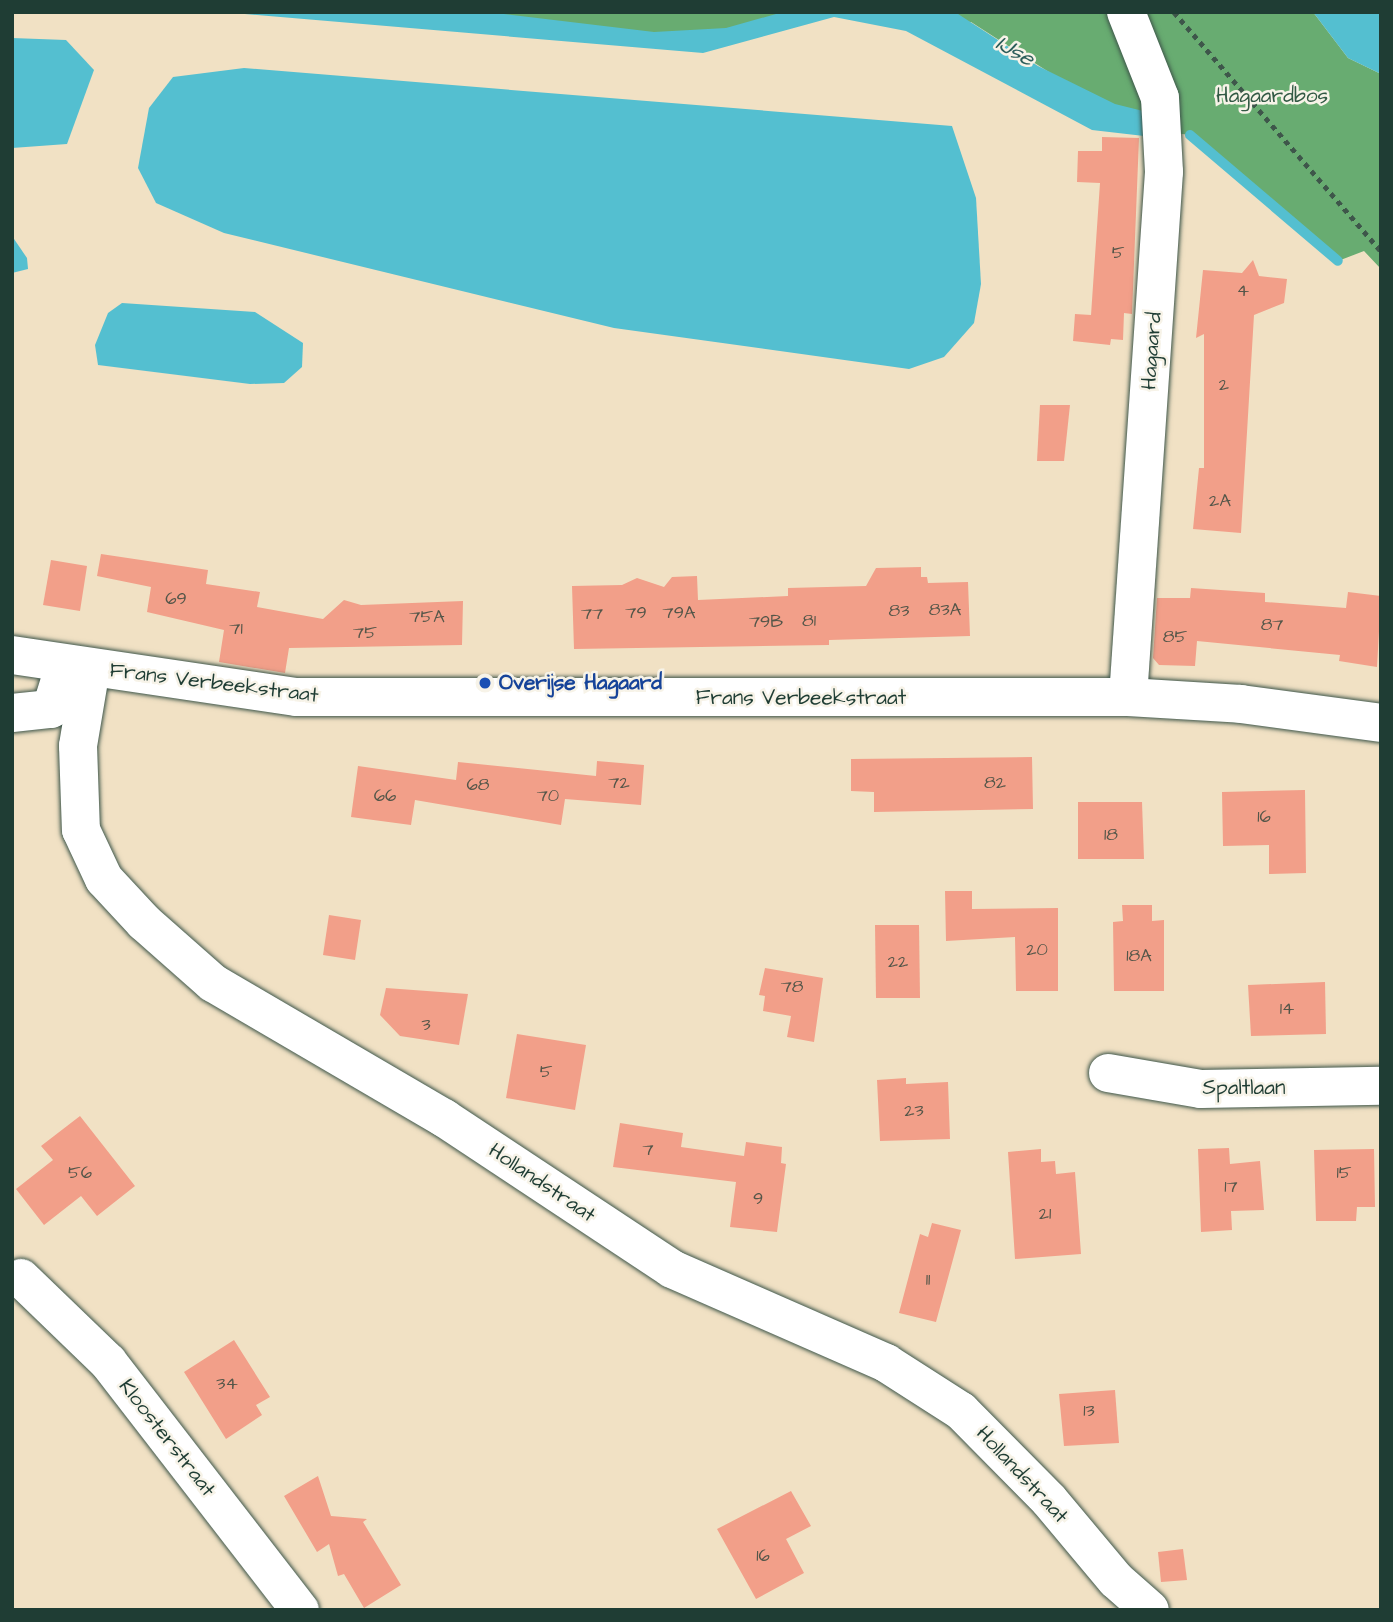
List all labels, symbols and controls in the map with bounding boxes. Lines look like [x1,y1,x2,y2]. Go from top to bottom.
water label: IJse [991,29,1039,73]
park label: Hagaardbos [1216,83,1328,109]
house number: 5 [1112,242,1124,264]
house number: 4 [1237,280,1249,302]
street label: Hagaard [1137,311,1167,391]
house number: 2 [1219,374,1229,396]
house number: 2A [1209,490,1231,512]
house number: 69 [165,588,187,610]
house number: 83A [929,599,961,621]
house number: 83 [889,600,909,622]
house number: 79 [625,602,647,624]
house number: 79A [663,602,695,624]
house number: 77 [581,603,603,625]
house number: 75A [409,606,445,628]
house number: 81 [802,610,816,632]
house number: 79B [749,611,783,633]
house number: 87 [1261,614,1283,636]
house number: 71 [229,618,243,640]
house number: 75 [353,622,377,644]
house number: 85 [1163,626,1187,648]
street label: Frans Verbeekstraat [108,658,320,708]
place label: Overijse Hagaard [499,670,662,696]
marker: Overijse Hagaard [477,675,493,691]
street label: Frans Verbeekstraat [696,685,906,711]
house number: 72 [608,772,630,794]
house number: 82 [984,772,1006,794]
house number: 68 [467,774,489,796]
house number: 66 [374,785,396,807]
house number: 70 [537,785,559,807]
house number: 16 [1257,806,1271,828]
house number: 18 [1104,824,1118,846]
house number: 20 [1026,939,1048,961]
house number: 18A [1126,945,1152,967]
house number: 22 [888,951,908,973]
house number: 78 [781,976,803,998]
house number: 14 [1280,998,1294,1020]
house number: 3 [421,1014,431,1036]
house number: 5 [540,1061,552,1083]
street label: Spaltlaan [1203,1075,1285,1101]
house number: 23 [904,1100,924,1122]
street label: Hollandstraat [484,1138,600,1228]
house number: 7 [642,1139,654,1161]
house number: 56 [68,1162,92,1184]
house number: 15 [1336,1162,1352,1184]
house number: 17 [1224,1176,1238,1198]
house number: 9 [753,1188,763,1210]
house number: 21 [1039,1203,1051,1225]
house number: 11 [926,1269,930,1291]
house number: 34 [216,1373,238,1395]
street label: Kloosterstraat [113,1374,221,1502]
house number: 13 [1083,1400,1095,1422]
street label: Hollandstraat [971,1421,1073,1529]
house number: 16 [756,1545,770,1567]

